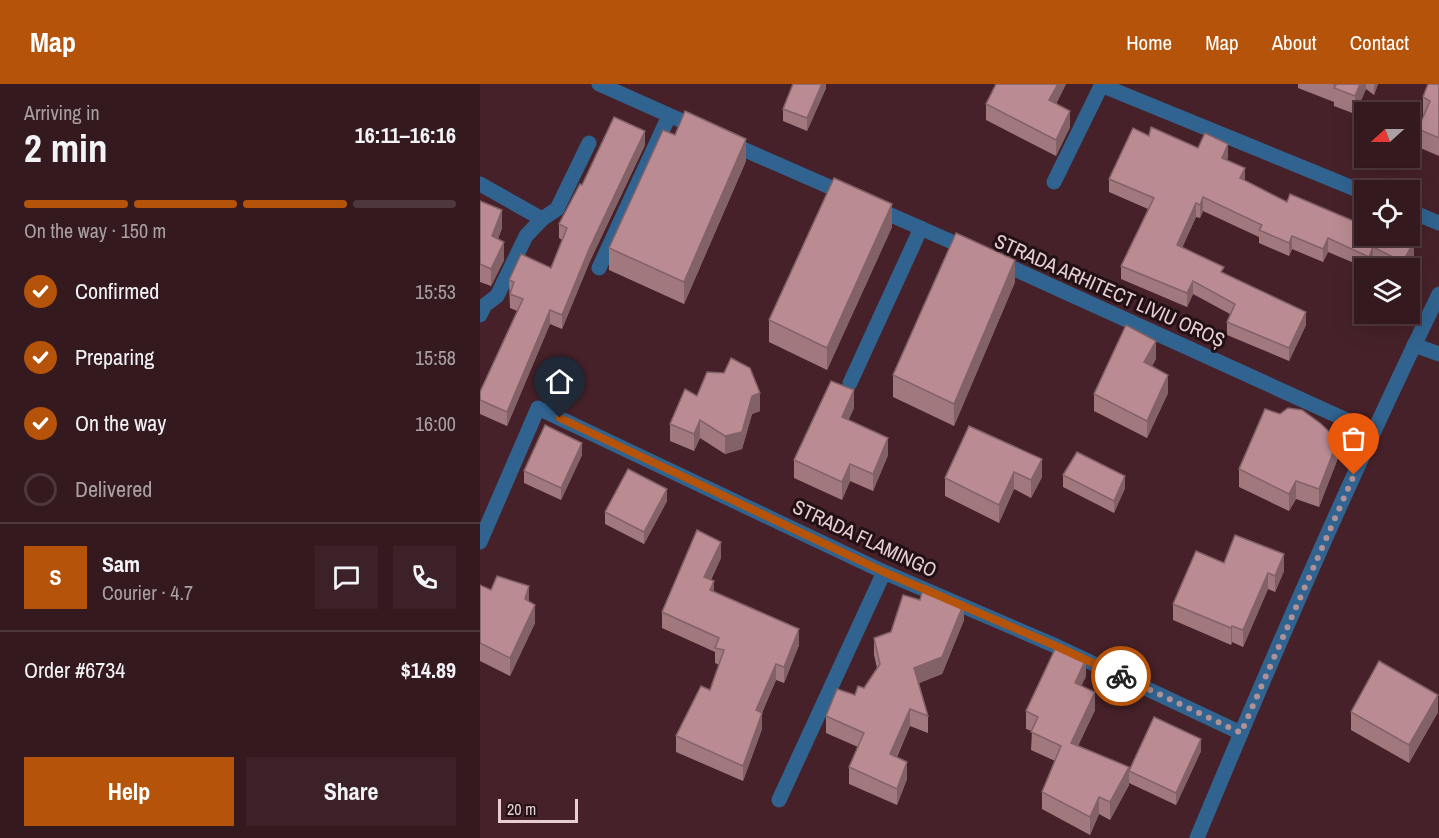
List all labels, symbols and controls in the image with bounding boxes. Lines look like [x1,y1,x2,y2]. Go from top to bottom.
text: Map [30,23,76,61]
text: Home [1126,28,1172,57]
text: Map [1205,28,1239,57]
text: About [1272,28,1317,57]
text: Contact [1350,28,1409,57]
text: Arriving in [24,99,100,126]
north arrow [1354,102,1420,168]
map controls [1354,102,1420,324]
text: 16:11–16:16 [355,120,456,150]
text: 2 min [24,122,108,174]
button: locate [1354,180,1420,246]
text: On the way · 150 m [24,217,166,244]
street label: STRADA ARHITECT LIVIU OROȘ [991,227,1229,353]
button: layers [1354,258,1420,324]
icon: check [24,275,57,308]
text: Confirmed [75,276,159,306]
text: 15:53 [415,278,456,305]
icon: check [24,341,57,374]
text: Preparing [75,342,154,372]
text: 15:58 [415,344,456,371]
pin [534,356,585,418]
icon: home [543,365,576,398]
icon: check [24,407,57,440]
text: On the way [75,408,166,438]
text: 16:00 [415,410,456,437]
pin [1328,413,1379,475]
icon: bag [1337,422,1370,455]
text: Delivered [75,474,152,504]
street label: STRADA FLAMINGO [789,493,941,583]
button: chat [315,546,378,609]
button: phone [393,546,456,609]
text: Sam [102,549,140,579]
text: S [49,562,62,592]
text: Courier · 4.7 [102,579,193,606]
courier [1091,646,1151,706]
text: Order #6734 [24,655,125,685]
text: $14.89 [401,655,456,685]
icon: bike [1105,660,1138,693]
button: Help [24,757,234,826]
button: Share [246,757,456,826]
scale bar [498,796,578,824]
text: 20 m [507,798,536,820]

